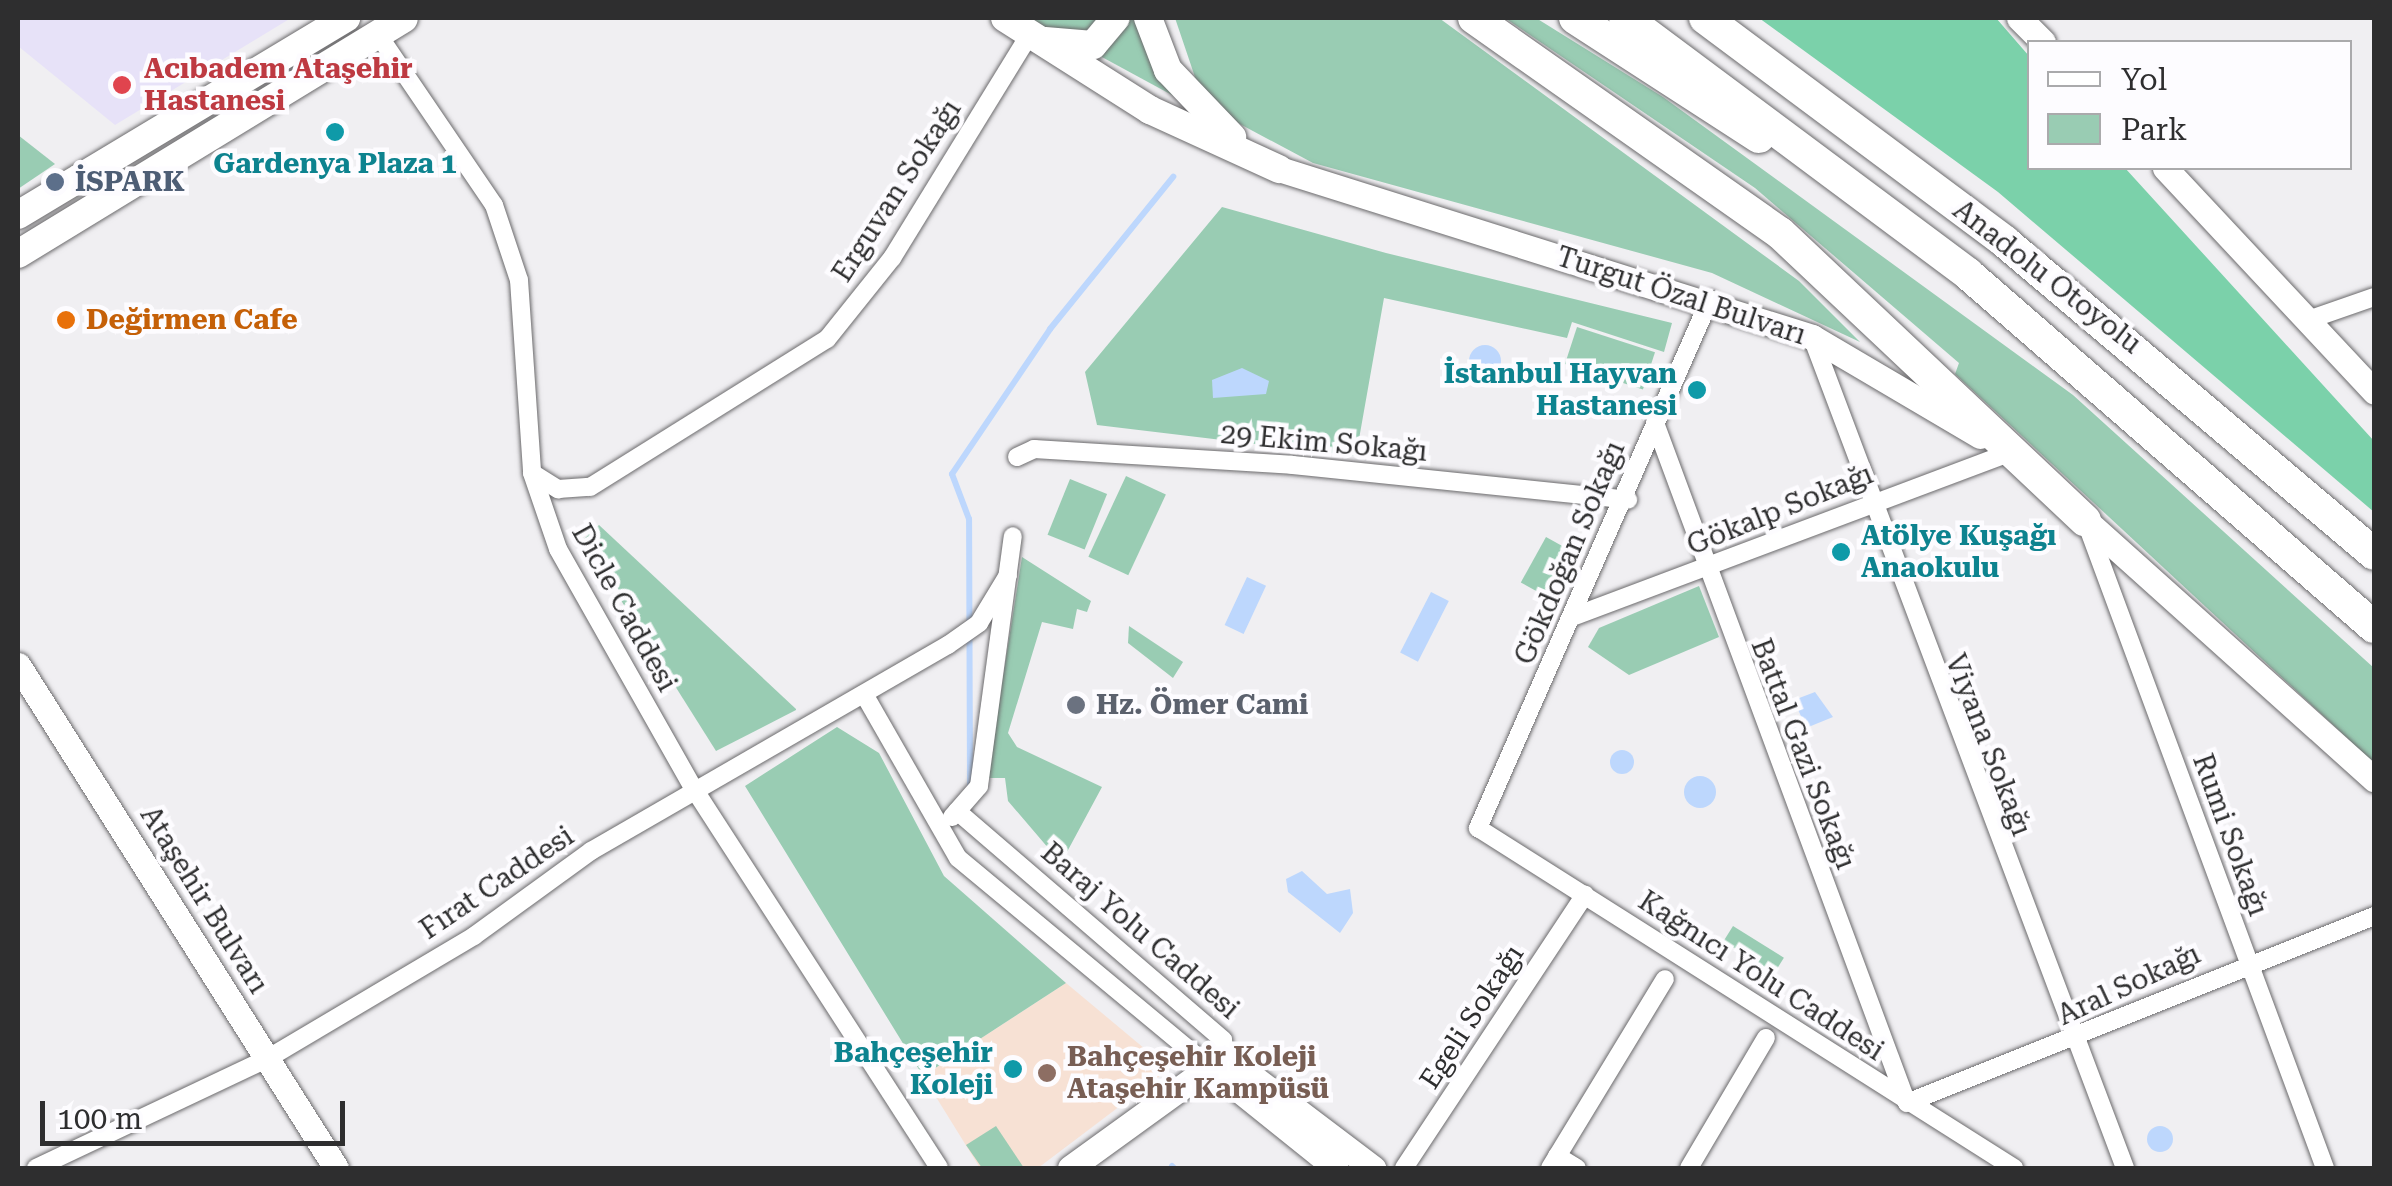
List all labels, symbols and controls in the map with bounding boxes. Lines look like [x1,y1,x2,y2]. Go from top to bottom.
legend [2027,40,2352,170]
place label: Acıbadem Ataşehir Hastanesi [144,52,413,118]
text: Yol [2121,62,2167,97]
marker: Acıbadem Ataşehir Hastanesi [109,72,135,98]
street label: Erguvan Sokağı [826,94,968,288]
text: Park [2121,112,2187,147]
marker: Gardenya Plaza 1 [324,121,346,143]
place label: Gardenya Plaza 1 [213,147,457,181]
place label: İSPARK [75,165,185,199]
marker: İSPARK [44,171,66,193]
street label: Anadolu Otoyolu [1946,193,2148,361]
street label: Turgut Özal Bulvarı [1552,240,1810,352]
place label: Değirmen Cafe [86,303,298,337]
marker: Değirmen Cafe [55,309,77,331]
place label: İstanbul Hayvan Hastanesi [1444,357,1677,423]
marker: İstanbul Hayvan Hastanesi [1686,379,1708,401]
street label: 29 Ekim Sokağı [1219,417,1429,469]
street label: Gökdoğan Sokağı [1508,436,1632,670]
street label: Gökalp Sokağı [1682,457,1878,563]
street label: Dicle Caddesi [564,519,684,697]
place label: Atölye Kuşağı Anaokulu [1861,519,2056,585]
marker: Atölye Kuşağı Anaokulu [1830,541,1852,563]
street label: Battal Gazi Sokağı [1744,634,1862,874]
street label: Viyana Sokağı [1938,649,2038,841]
place label: Hz. Ömer Cami [1096,688,1308,722]
marker: Hz. Ömer Cami [1065,694,1087,716]
street label: Rumi Sokağı [2185,749,2275,921]
street label: Ataşehir Bulvarı [133,800,275,1000]
street label: Fırat Caddesi [414,819,580,947]
street label: Baraj Yolu Caddesi [1034,836,1246,1026]
street label: Kağnıcı Yolu Caddesi [1632,884,1890,1068]
street label: Aral Sokağı [2052,937,2206,1033]
street label: Egeli Sokağı [1413,939,1531,1095]
place label: Bahçeşehir Koleji [834,1036,993,1102]
place label: Bahçeşehir Koleji Ataşehir Kampüsü [1067,1040,1329,1106]
marker: Bahçeşehir Koleji [1002,1058,1024,1080]
marker: Bahçeşehir Koleji Ataşehir Kampüsü [1036,1062,1058,1084]
scale bar [45,1081,350,1143]
text: 100 m [57,1101,142,1136]

